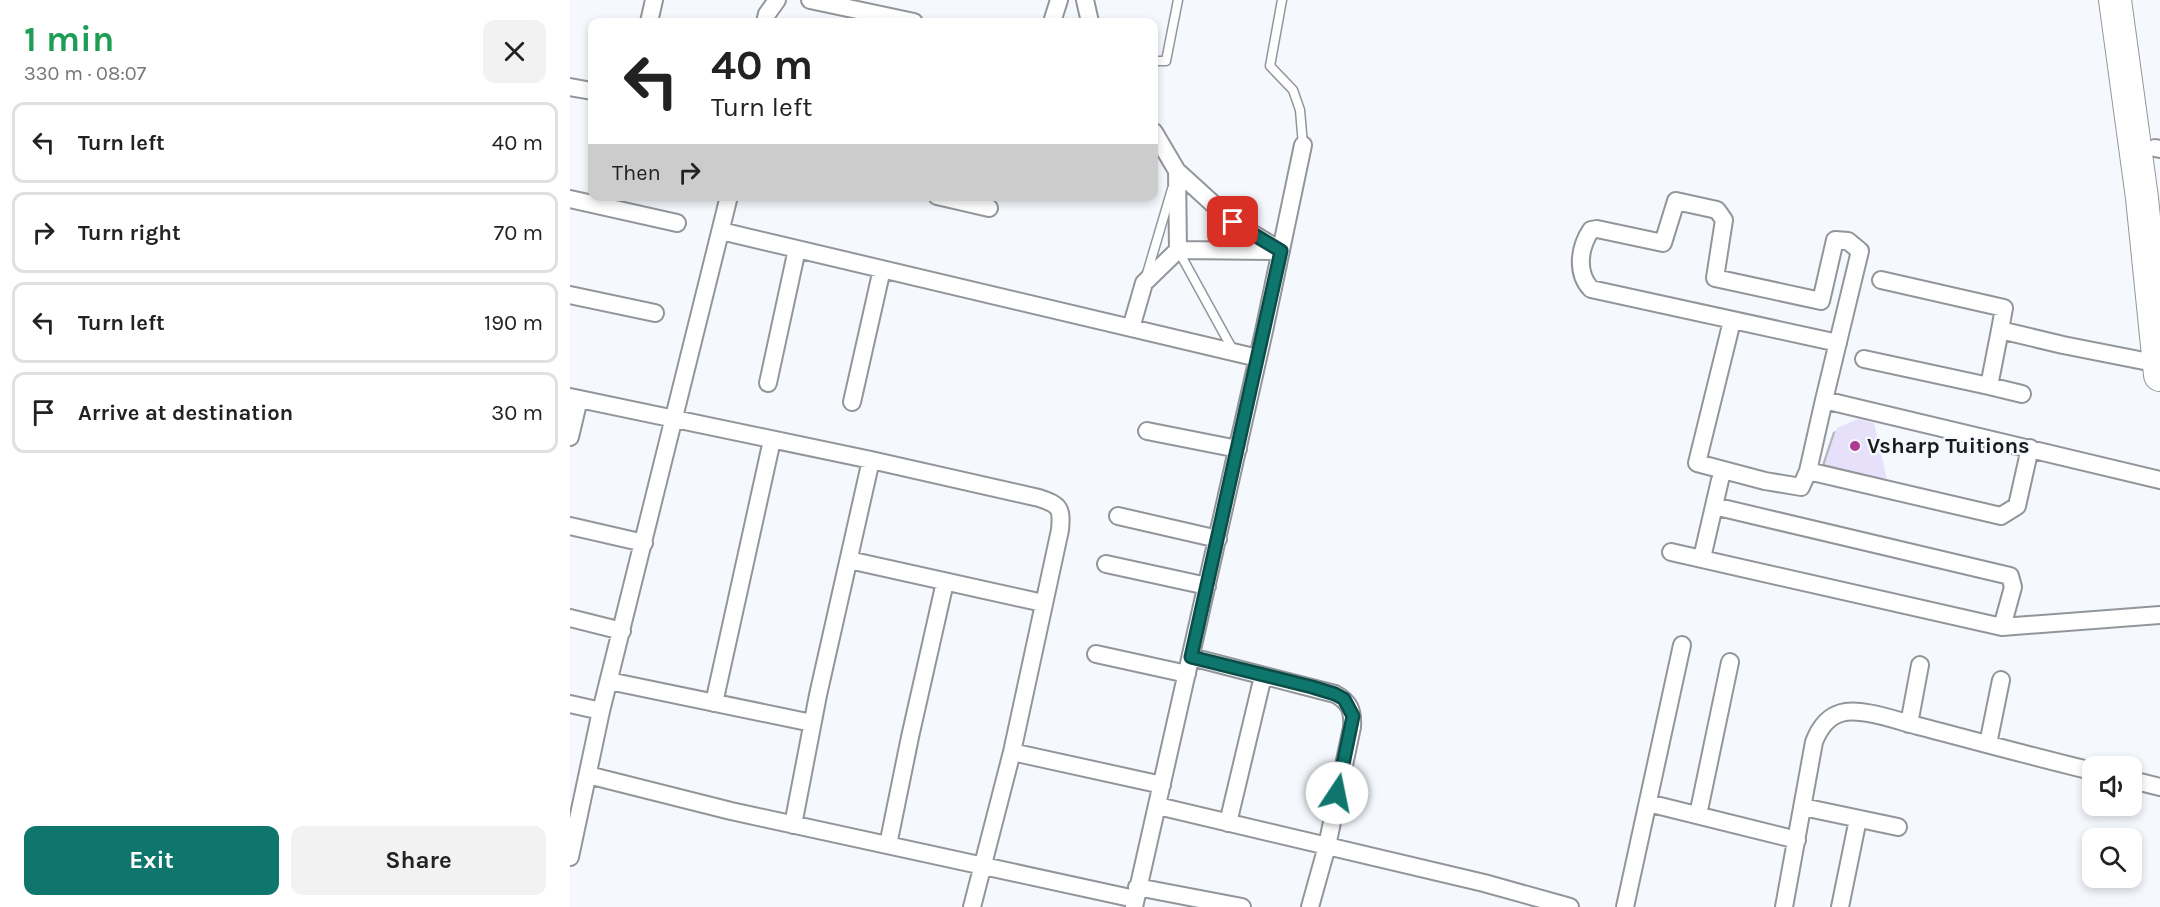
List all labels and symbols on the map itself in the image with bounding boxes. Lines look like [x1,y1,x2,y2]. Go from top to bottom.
pin [1207,196,1258,247]
place label: Vsharp Tuitions [1867,433,2030,459]
marker: Vsharp Tuitions [1848,439,1862,453]
position arrow [1305,761,1369,825]

